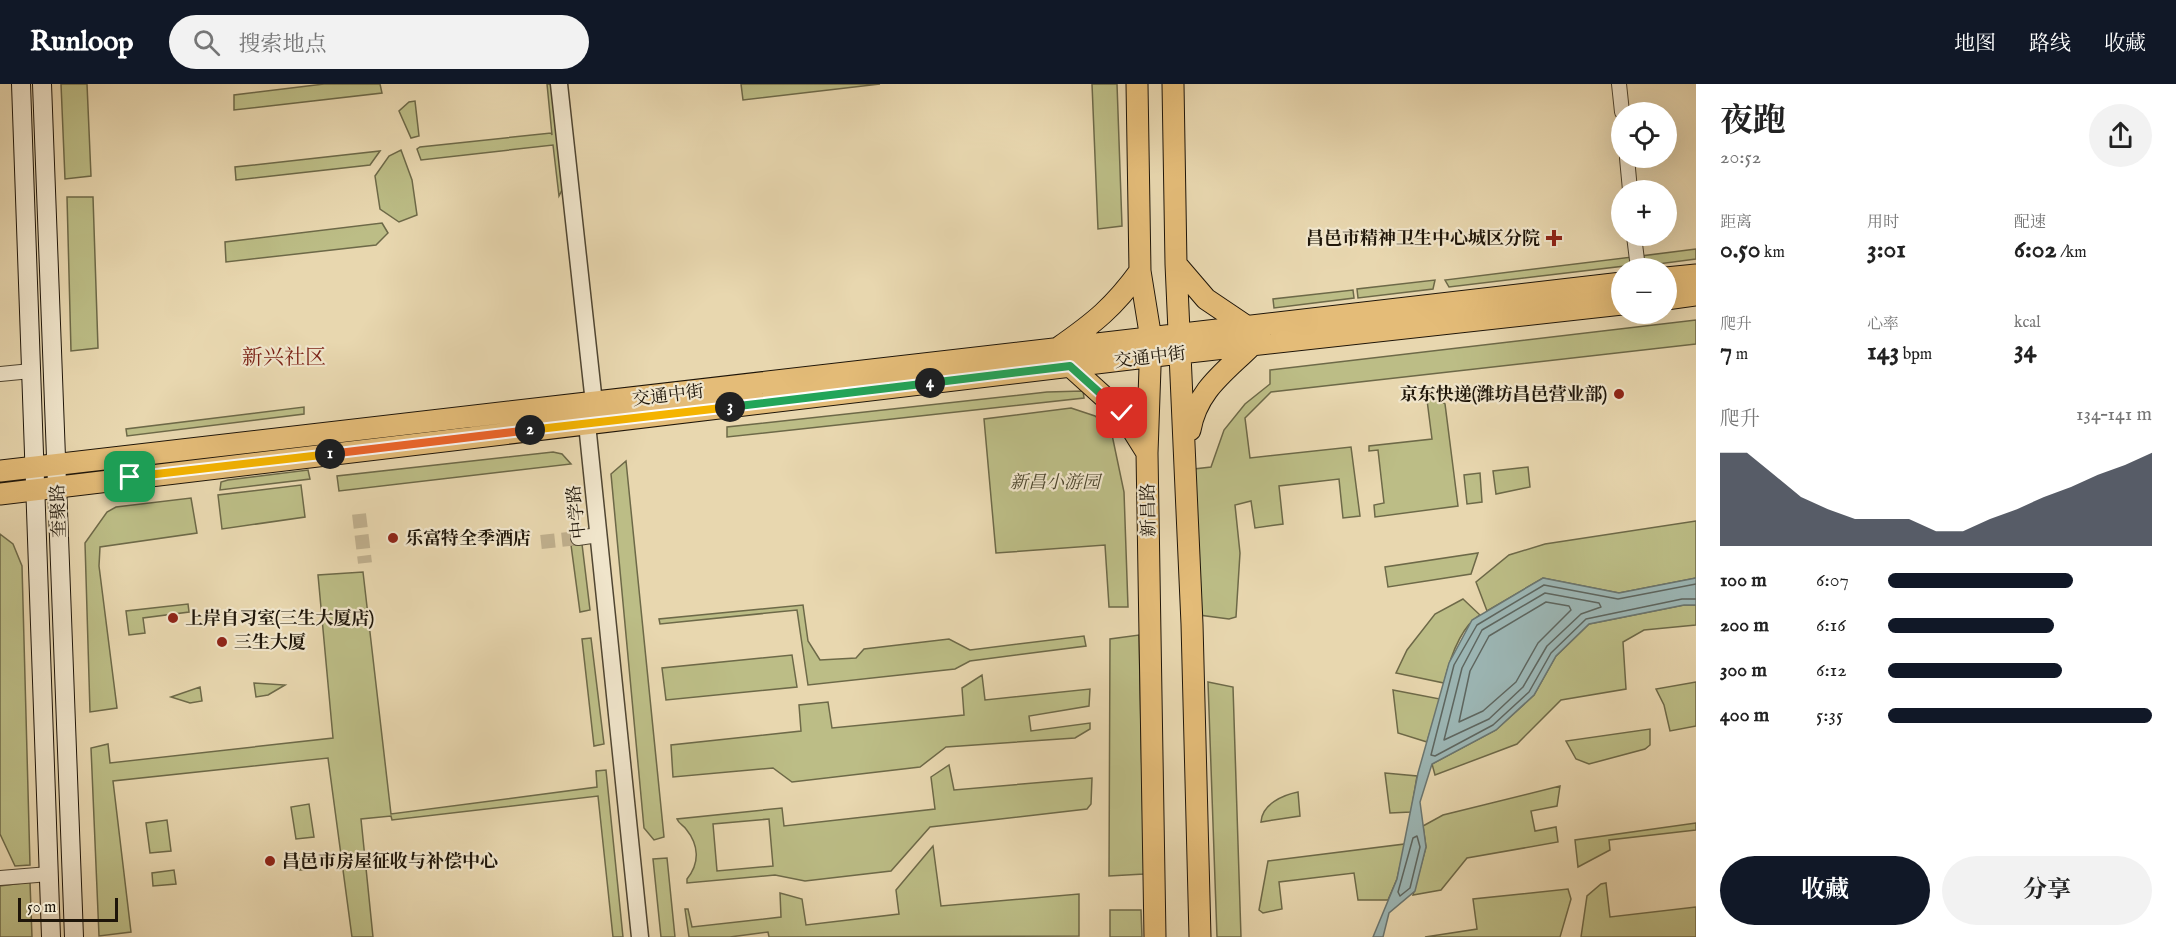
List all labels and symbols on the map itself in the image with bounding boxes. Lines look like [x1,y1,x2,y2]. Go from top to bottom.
place label: 昌邑市精神卫生中心城区分院 [1306,228,1540,251]
marker: 昌邑市精神卫生中心城区分院 [1545,229,1563,247]
street label: 交通中街 [1113,343,1187,374]
district label: 新兴社区 [242,345,326,372]
pin: 4 [915,368,945,398]
street label: 交通中街 [631,381,705,412]
place label: 京东快递(潍坊昌邑营业部) [1400,384,1607,407]
pin [1096,387,1147,438]
marker: 京东快递(潍坊昌邑营业部) [1612,387,1626,401]
pin: 3 [715,392,745,422]
pin: 2 [515,415,545,445]
pin: 1 [315,439,345,469]
pin [104,451,155,502]
park label: 新昌小游园 [1010,472,1103,495]
street label: 新昌路 [1138,483,1161,537]
street label: 奎聚路 [47,484,72,538]
street label: 中学路 [563,484,592,540]
place label: 乐富特全季酒店 [405,528,531,551]
marker: 乐富特全季酒店 [386,531,400,545]
place label: 上岸自习室(三生大厦店) [185,608,374,631]
marker: 上岸自习室(三生大厦店) [166,611,180,625]
place label: 三生大厦 [234,632,306,655]
marker: 三生大厦 [215,635,229,649]
place label: 昌邑市房屋征收与补偿中心 [282,851,498,874]
marker: 昌邑市房屋征收与补偿中心 [263,854,277,868]
scale bar [18,895,118,922]

